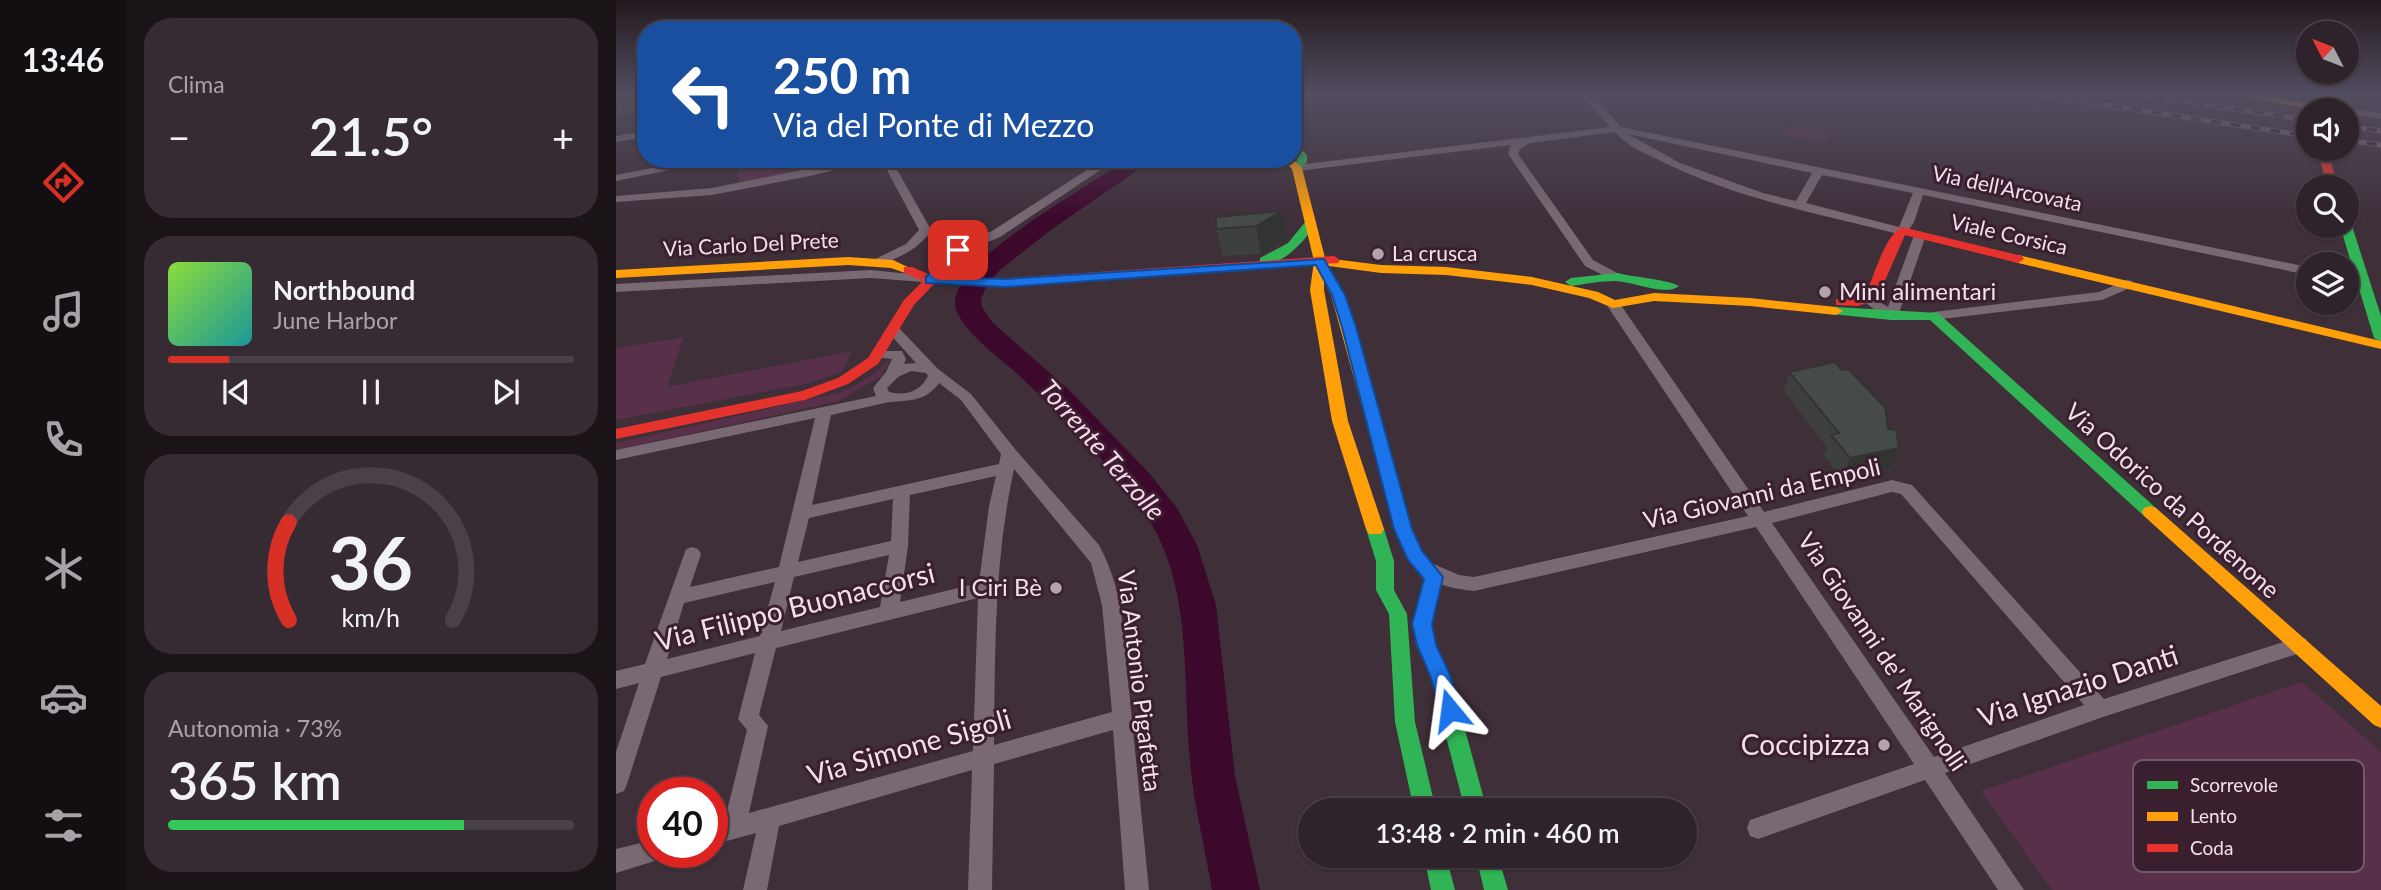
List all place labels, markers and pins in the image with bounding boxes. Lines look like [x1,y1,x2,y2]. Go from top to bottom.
pin [928,220,988,280]
place label: La crusca [1392,240,1478,265]
marker: La crusca [1370,246,1386,262]
place label: Mini alimentari [1839,276,1996,305]
marker: Mini alimentari [1817,284,1833,300]
place label: I Ciri Bè [959,572,1042,601]
marker: I Ciri Bè [1048,580,1064,596]
place label: Coccipizza [1741,727,1870,761]
marker: Coccipizza [1876,737,1892,753]

